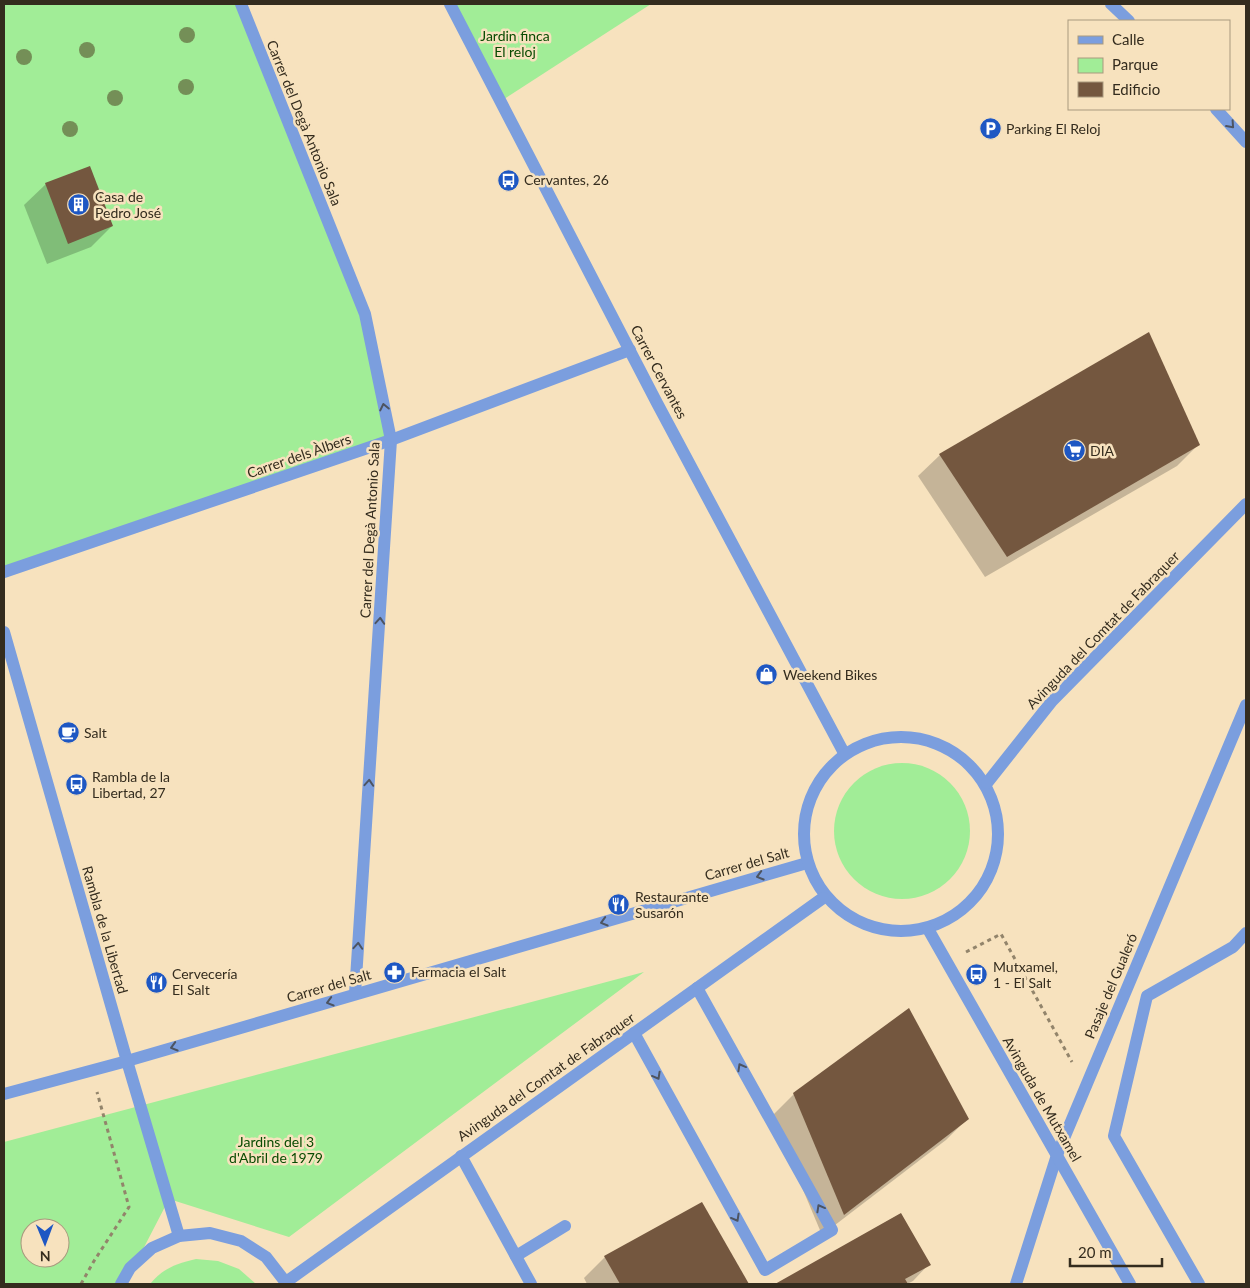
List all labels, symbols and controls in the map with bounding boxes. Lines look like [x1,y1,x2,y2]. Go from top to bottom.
legend [1068,20,1230,110]
park label: Jardin finca El reloj [480,27,550,60]
text: Calle [1112,30,1145,48]
street label: Carrer del Degà Antonio Sala [263,38,345,208]
text: Parque [1112,55,1158,73]
text: Edificio [1112,80,1160,98]
parking icon: Parking El Reloj [978,117,1002,141]
place label: Parking El Reloj [1006,120,1101,137]
one-way arrow [1225,120,1234,129]
bus stop icon: Cervantes, 26 [496,168,520,192]
place label: Cervantes, 26 [524,171,609,188]
place label: Casa de Pedro José [95,188,161,221]
building icon: Casa de Pedro José [67,193,91,217]
street label: Carrer Cervantes [628,322,691,422]
one-way arrow [380,403,390,412]
street label: Carrer dels Àlbers [245,430,353,481]
supermarket icon: DIA [1062,439,1086,463]
street label: Carrer del Degà Antonio Sala [356,441,383,619]
place label: DIA [1090,442,1115,459]
street label: Avinguda del Comtat de Fabraquer [1023,547,1183,712]
one-way arrow [374,617,385,625]
shop icon: Weekend Bikes [755,663,779,687]
place label: Weekend Bikes [783,666,877,683]
cafe icon: Salt [56,721,80,745]
place label: Salt [84,724,107,741]
place label: Rambla de la Libertad, 27 [92,768,170,801]
bus stop icon: Rambla de la Libertad, 27 [64,773,88,797]
one-way arrow [363,779,374,787]
street label: Carrer del Salt [703,843,791,884]
street label: Rambla de la Libertad [79,864,132,996]
one-way arrow [756,871,765,881]
place label: Restaurante Susarón [635,888,709,921]
restaurant icon: Restaurante Susarón [607,893,631,917]
one-way arrow [600,916,609,926]
street label: Pasaje del Gualeró [1081,930,1140,1041]
one-way arrow [353,941,364,949]
place label: Mutxamel, 1 - El Salt [993,958,1058,991]
pharmacy icon: Farmacia el Salt [383,960,407,984]
place label: Farmacia el Salt [411,963,506,980]
bus stop icon: Mutxamel, 1 - El Salt [965,963,989,987]
place label: Cervecería El Salt [172,965,238,998]
street label: Carrer del Salt [285,965,373,1006]
restaurant icon: Cervecería El Salt [144,970,168,994]
one-way arrow [327,996,335,1006]
street label: Avinguda del Comtat de Fabraquer [454,1009,638,1145]
street label: Avinguda de Mutxamel [1000,1033,1085,1164]
one-way arrow [171,1042,179,1052]
one-way arrow [737,1063,747,1072]
one-way arrow [651,1071,661,1080]
park label: Jardins del 3 d'Abril de 1979 [229,1133,323,1166]
one-way arrow [817,1205,827,1214]
one-way arrow [730,1213,740,1222]
north arrow [20,1218,70,1268]
scale bar [1070,1236,1162,1268]
text: 20 m [1078,1243,1112,1261]
text: N [40,1248,51,1265]

